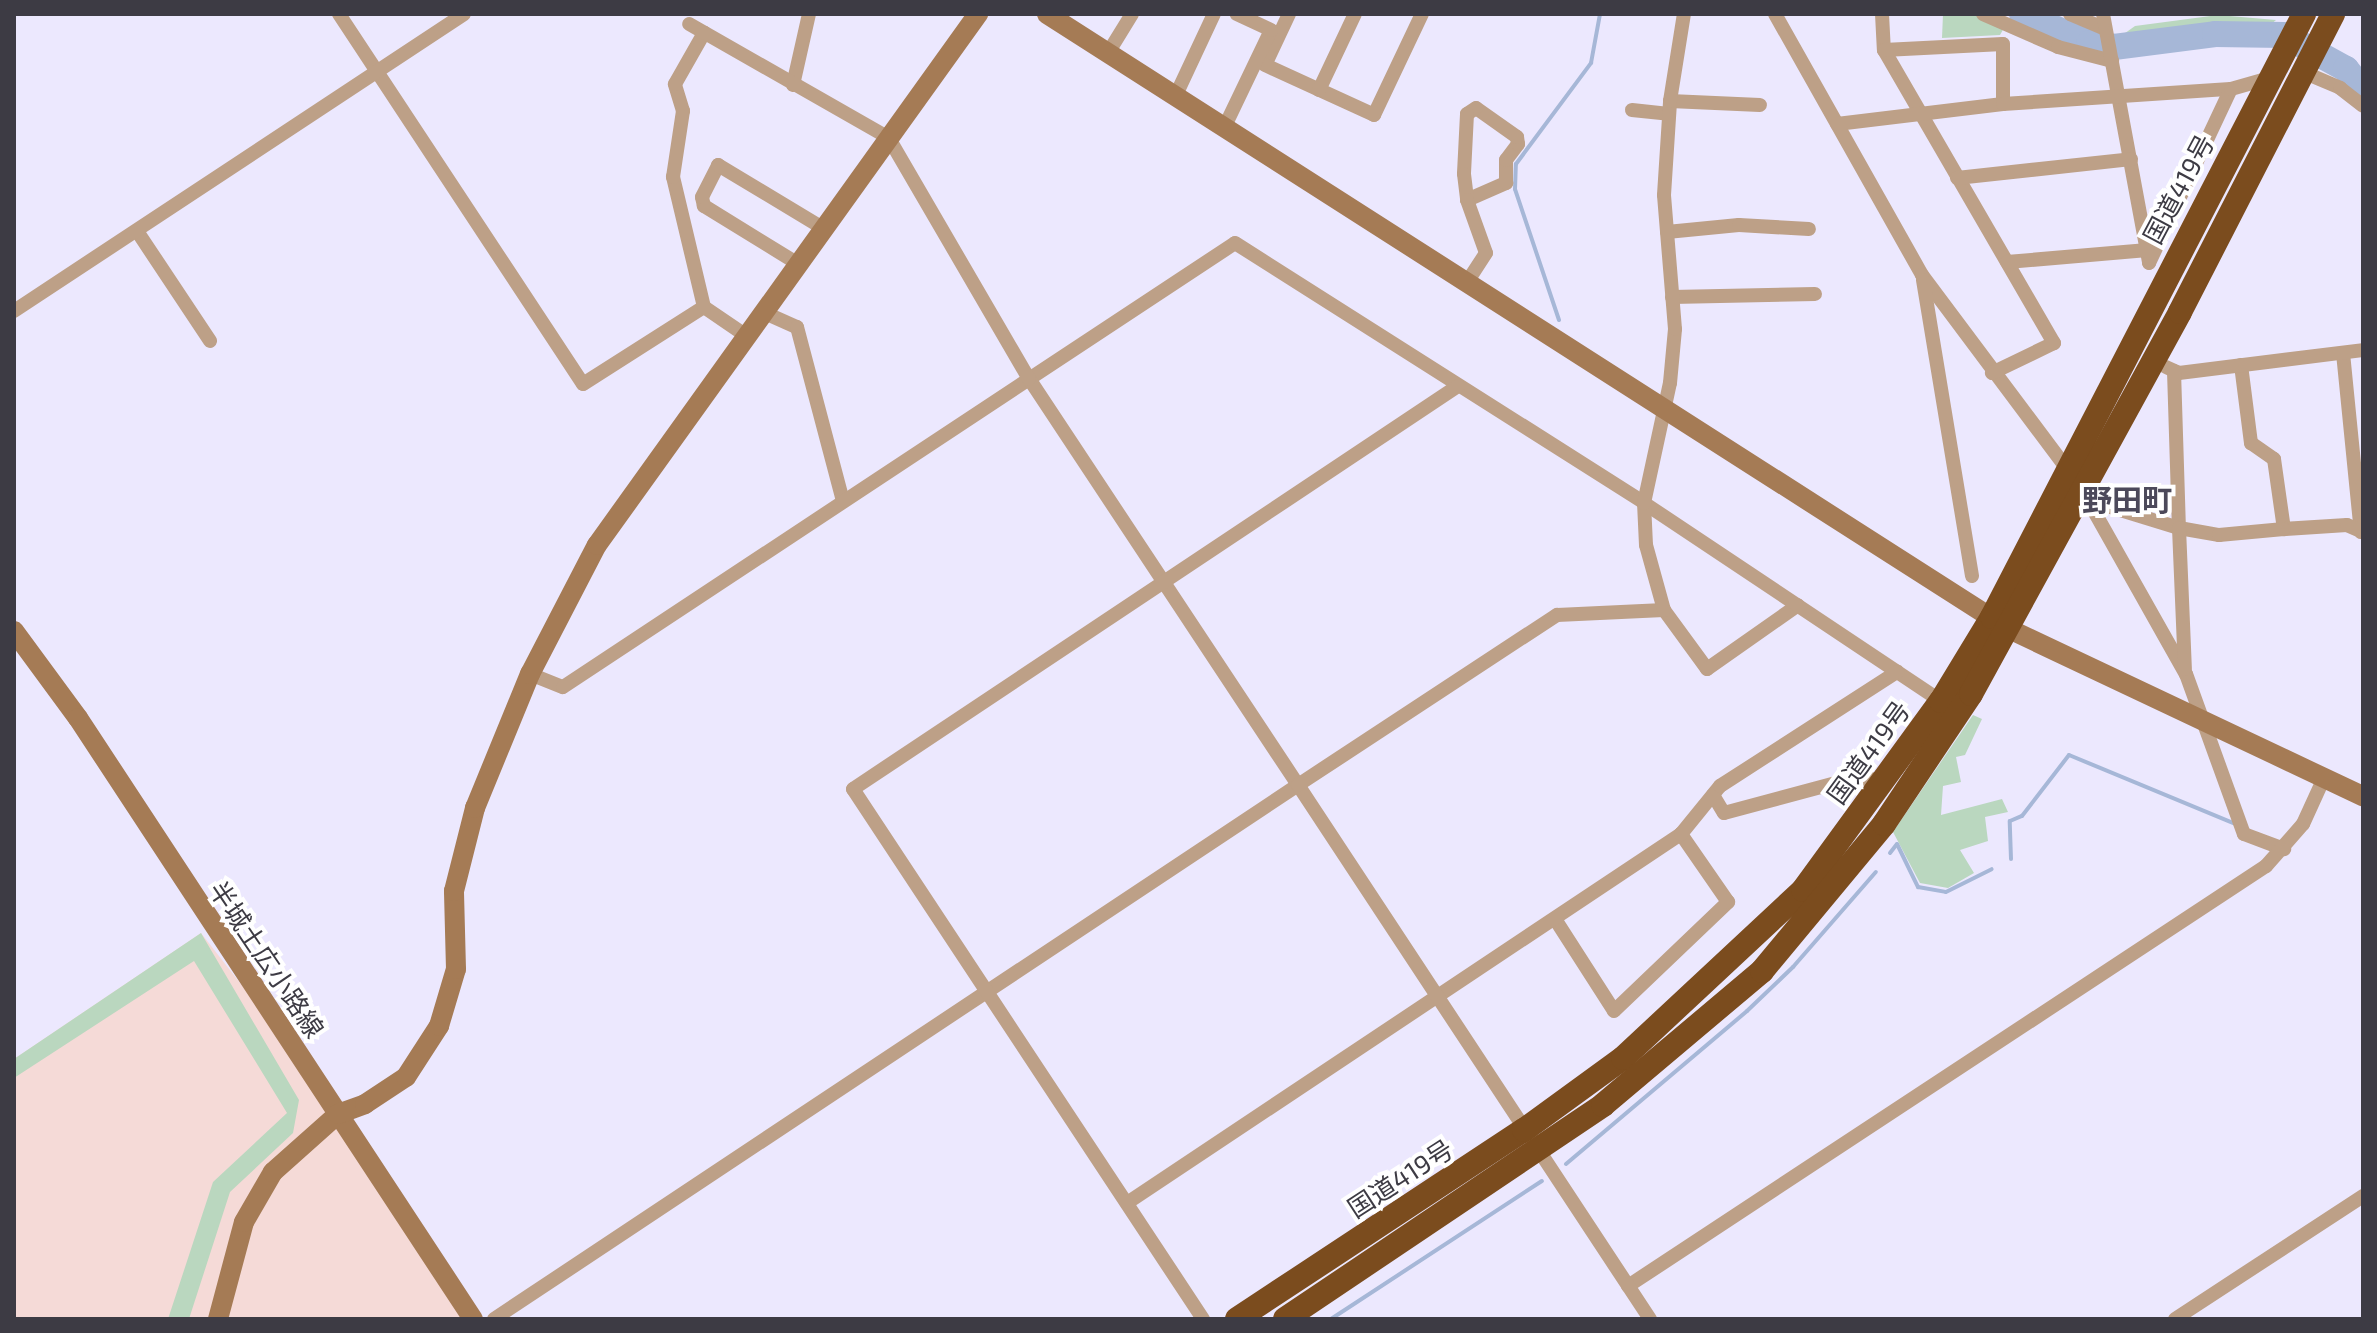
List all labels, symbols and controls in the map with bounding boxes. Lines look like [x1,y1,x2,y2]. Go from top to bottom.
street label: 国道419号 [2136,129,2220,249]
district label: 野田町 [2082,481,2172,517]
street label: 国道419号 [1820,695,1916,809]
street label: 半城土広小路線 [203,875,331,1043]
street label: 国道419号 [1342,1132,1458,1224]

